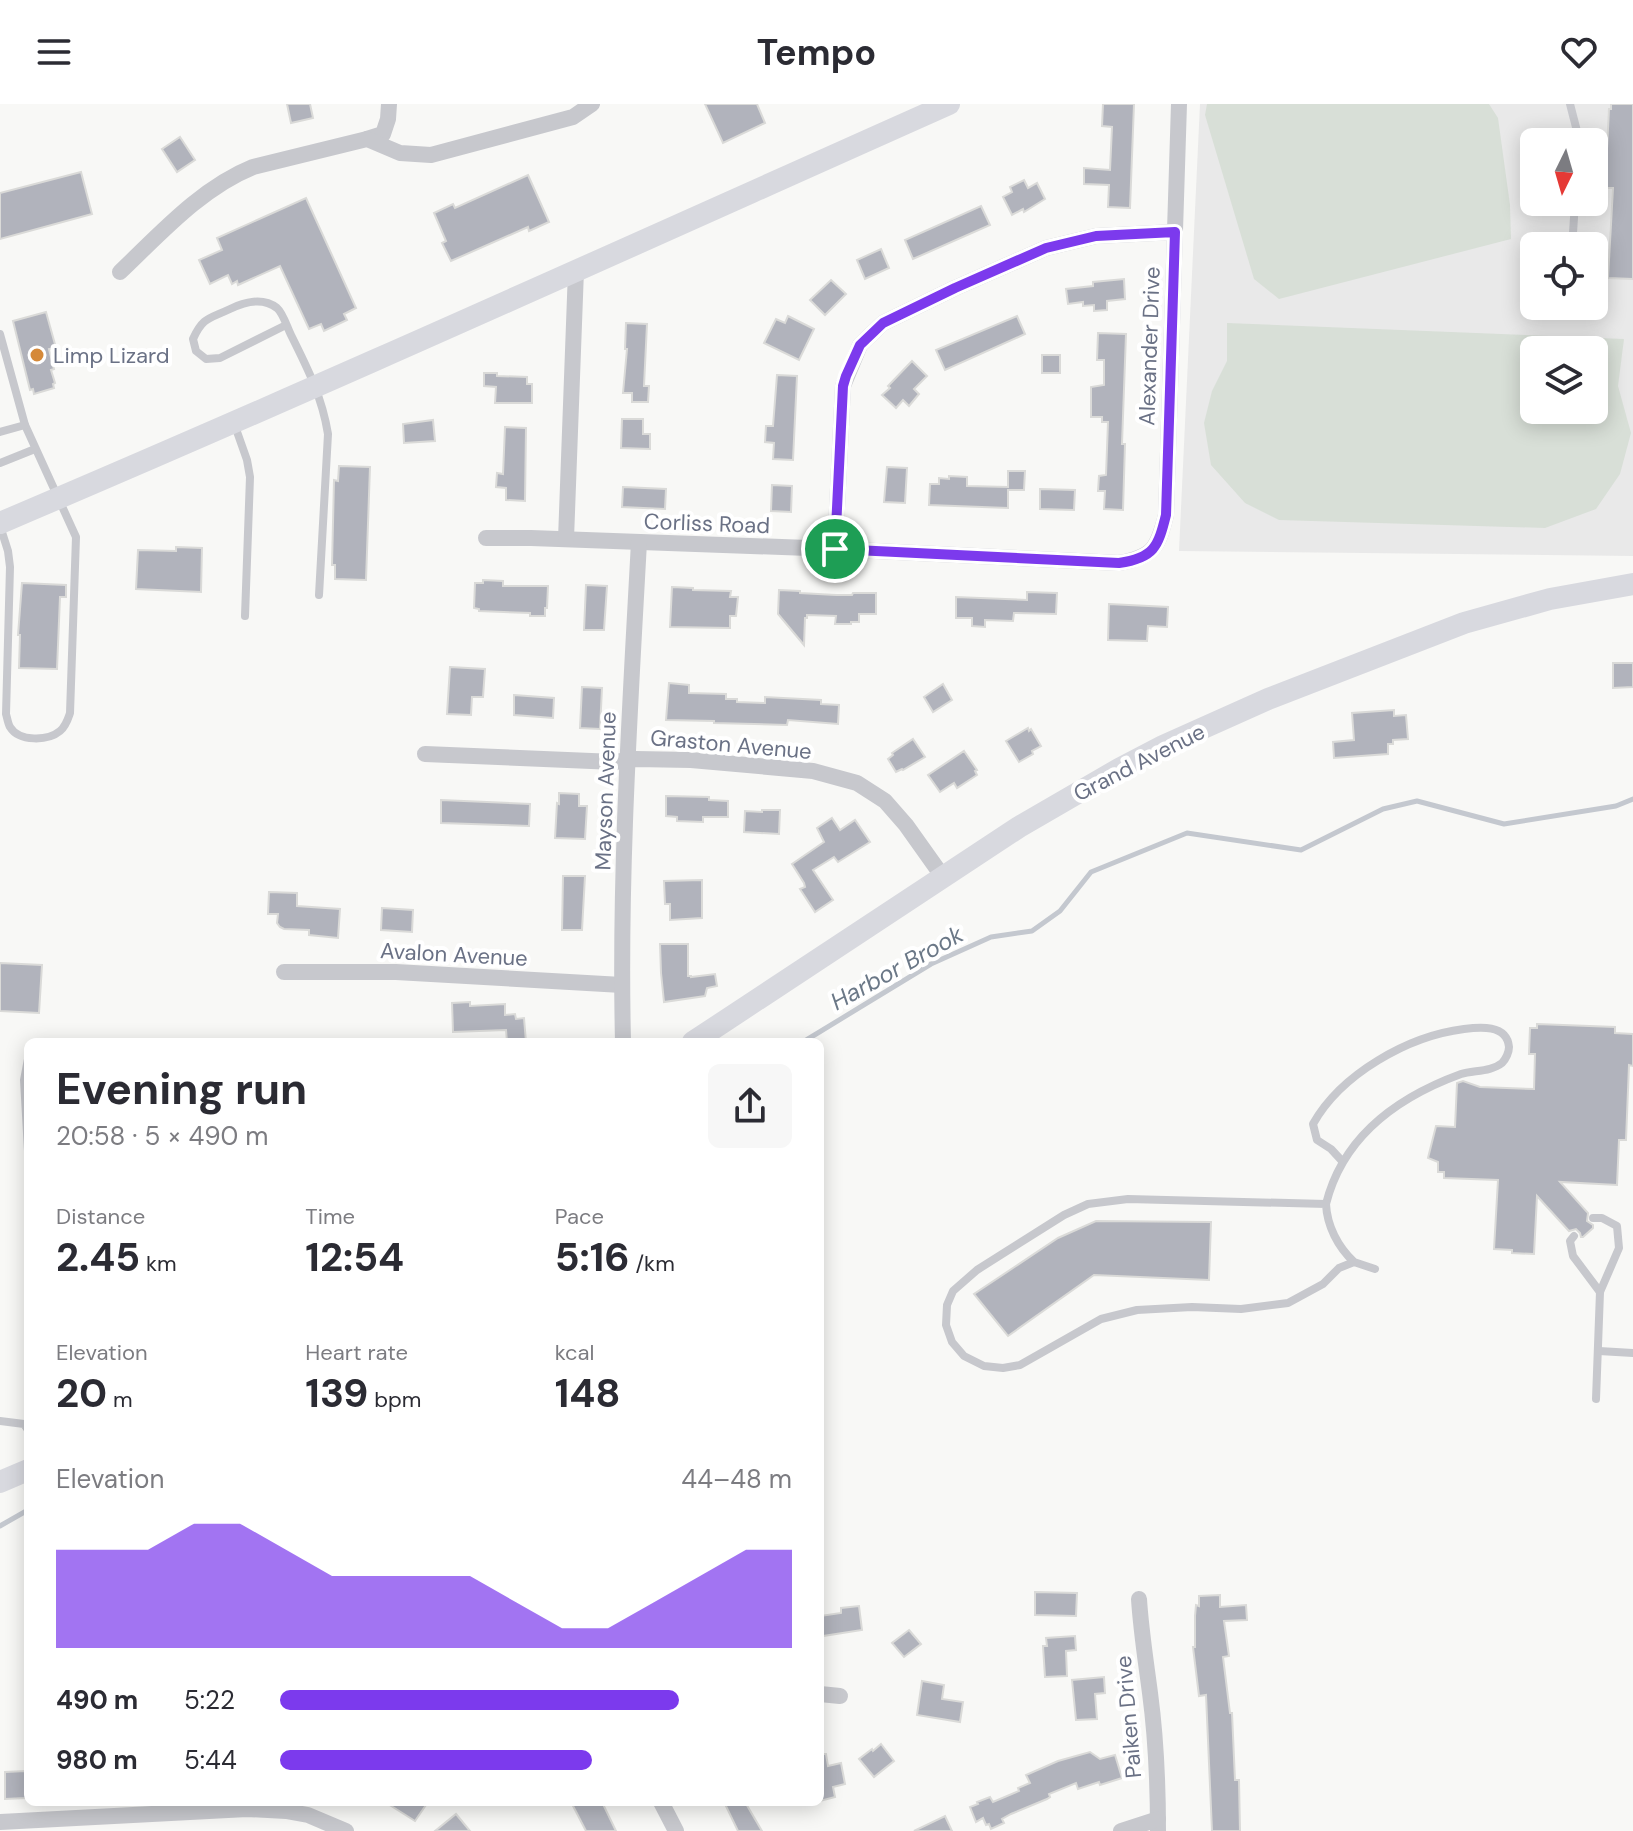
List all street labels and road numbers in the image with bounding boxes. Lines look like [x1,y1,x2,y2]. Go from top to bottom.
street label: Alexander Drive [1132,266,1167,426]
street label: Corliss Road [643,507,771,540]
street label: Mayson Avenue [588,711,623,871]
street label: Grand Avenue [1069,717,1210,808]
street label: Graston Avenue [649,723,813,766]
street label: Avalon Avenue [379,936,528,973]
street label: Paiken Drive [1109,1654,1148,1779]

